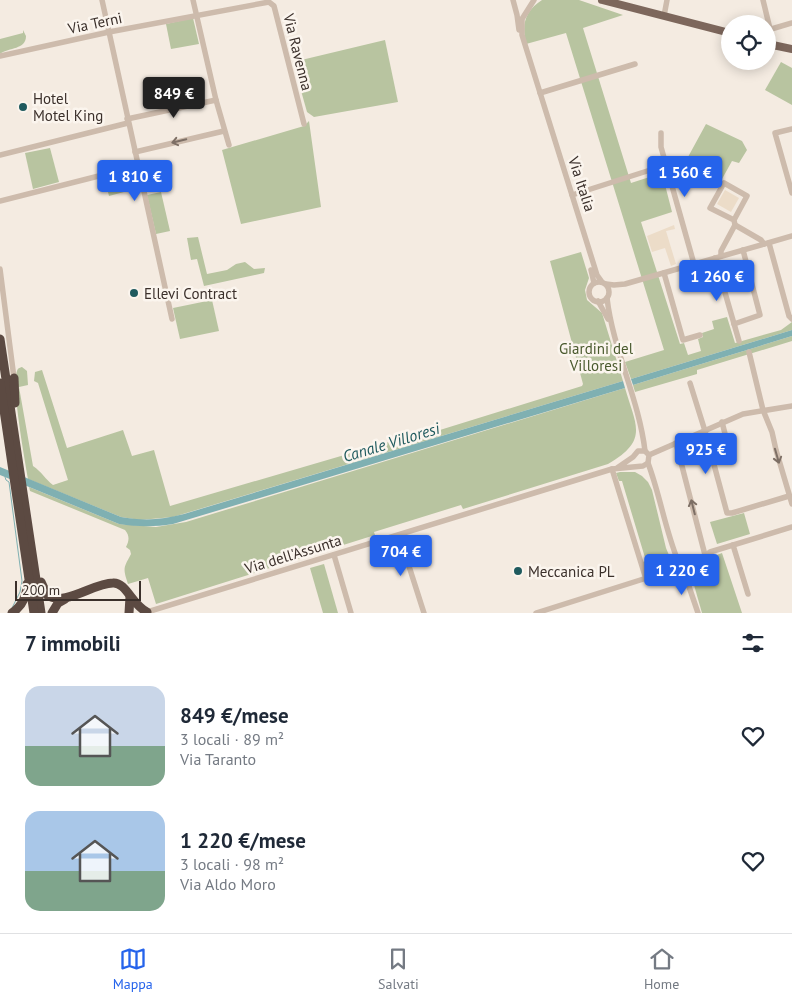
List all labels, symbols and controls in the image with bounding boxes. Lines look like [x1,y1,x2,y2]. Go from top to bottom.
street label: Via Terni [65,8,124,38]
street label: Via Ravenna [279,11,317,93]
map controls [721,15,776,70]
button: locate [721,15,776,70]
pin: 849 € [139,76,209,119]
text: 849 € [154,83,194,103]
place label: Hotel Motel King [33,89,103,125]
marker: Hotel Motel King [17,101,29,113]
one-way arrow [172,137,188,147]
street label: Via Italia [564,153,600,214]
pin: 1 560 € [639,156,731,198]
pin: 1 810 € [89,160,181,202]
text: 1 560 € [658,162,712,182]
text: 1 810 € [108,166,162,186]
pin: 1 260 € [671,260,763,302]
text: 1 260 € [690,266,744,286]
place label: Ellevi Contract [144,284,237,303]
marker: Ellevi Contract [128,287,140,299]
park label: Giardini del Villoresi [559,339,634,375]
water label: Canale Villoresi [340,418,443,466]
pin: 925 € [671,432,741,475]
text: 925 € [686,439,726,459]
one-way arrow [773,448,783,464]
one-way arrow [688,500,697,516]
street label: Via dell'Assunta [241,530,344,578]
pin: 704 € [366,534,436,577]
text: 704 € [381,541,421,561]
pin: 1 220 € [636,554,728,596]
text: 1 220 € [655,560,709,580]
place label: Meccanica PL [528,562,615,581]
marker: Meccanica PL [512,565,524,577]
scale bar [15,578,141,601]
text: 200 m [22,581,60,599]
icon: filters [739,629,767,657]
text: 7 immobili [25,630,121,657]
text: 849 €/mese [180,702,289,729]
icon: home [65,706,125,766]
icon: heart [739,722,767,750]
text: 3 locali · 89 m² [180,729,284,749]
text: Via Taranto [180,749,256,769]
text: 1 220 €/mese [180,827,306,854]
icon: home [65,831,125,891]
icon: heart [739,847,767,875]
text: 3 locali · 98 m² [180,854,284,874]
text: Via Aldo Moro [180,874,276,894]
tab: Mappa [113,945,153,993]
tab: Salvati [378,945,419,993]
tab: Home [644,945,679,993]

